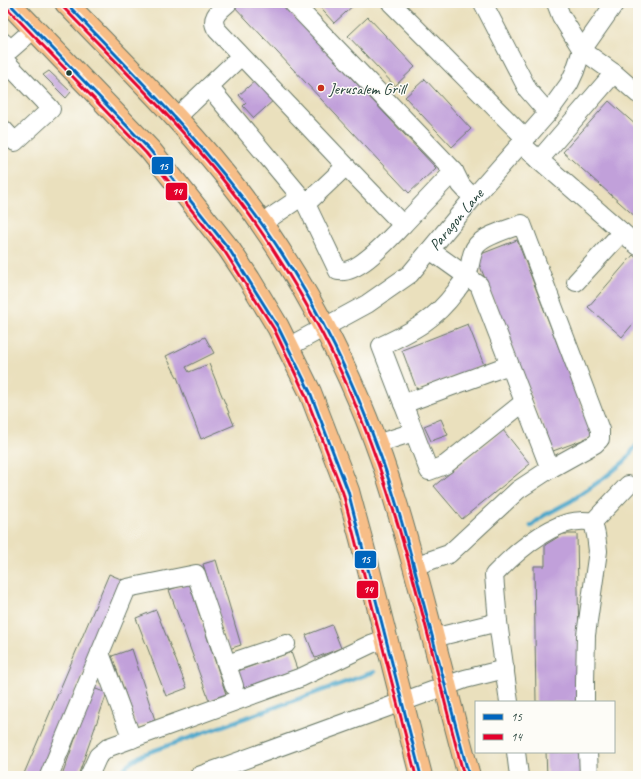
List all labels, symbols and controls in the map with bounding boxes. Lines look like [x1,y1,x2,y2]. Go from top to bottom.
unlabelled marker [64,68,74,78]
place label: Jerusalem Grill [328,79,409,99]
marker: Jerusalem Grill [316,83,326,93]
line badge: 15 [151,156,174,175]
text: 15 [158,159,169,173]
line badge: 14 [165,182,188,201]
street label: Paragon Lane [425,183,489,255]
text: 14 [172,184,184,198]
line badge: 15 [354,550,377,569]
text: 15 [360,552,371,566]
line badge: 14 [356,580,379,599]
text: 14 [363,582,375,596]
legend [475,701,615,753]
text: 15 [511,709,522,725]
text: 14 [511,729,523,745]

